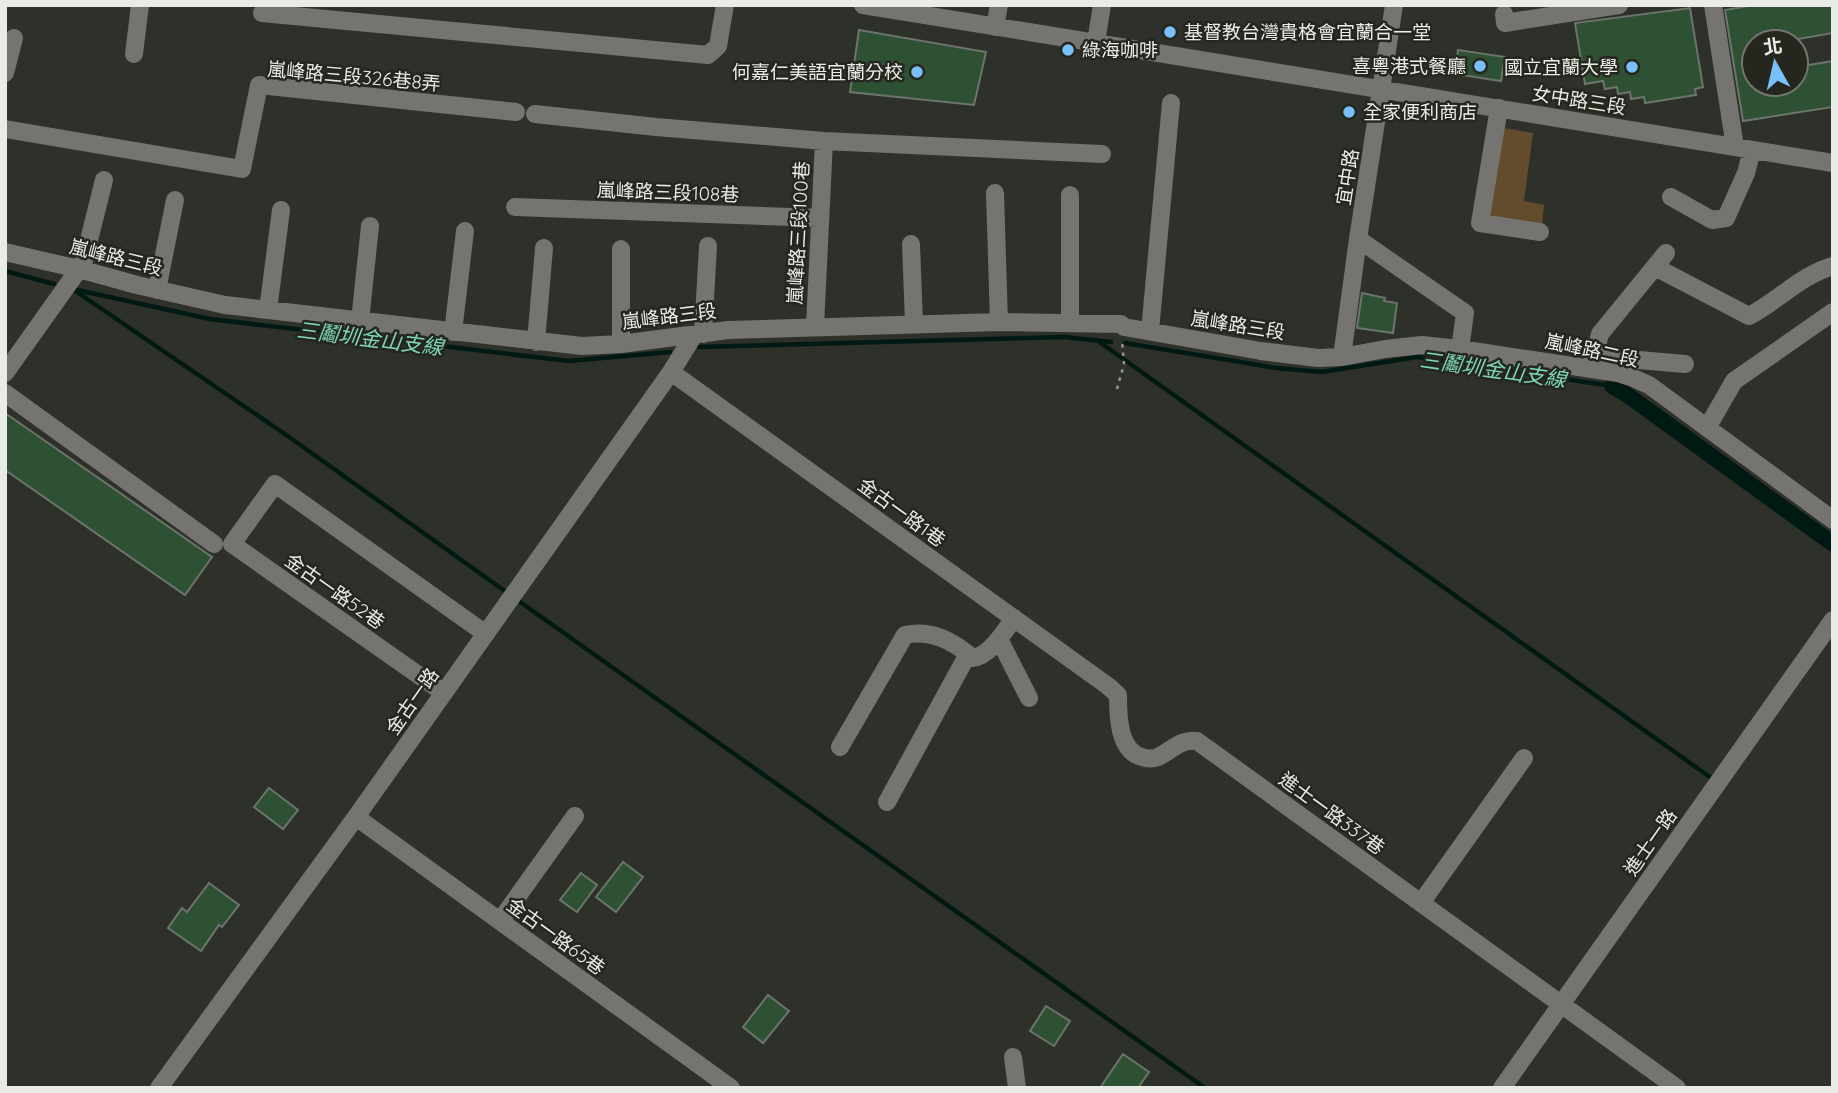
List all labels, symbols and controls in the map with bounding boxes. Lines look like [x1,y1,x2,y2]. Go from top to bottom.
place label: 基督教台灣貴格會宜蘭合一堂 [1184,20,1431,44]
marker: 基督教台灣貴格會宜蘭合一堂 [1162,24,1178,40]
north arrow [1740,28,1810,98]
text: 北 [1762,33,1784,59]
place label: 綠海咖啡 [1082,38,1158,62]
marker: 綠海咖啡 [1060,42,1076,58]
place label: 喜粵港式餐廳 [1352,54,1466,78]
place label: 國立宜蘭大學 [1504,55,1618,79]
street label: 嵐峰路三段326巷8弄 [266,56,442,96]
marker: 喜粵港式餐廳 [1472,58,1488,74]
marker: 國立宜蘭大學 [1624,59,1640,75]
place label: 何嘉仁美語宜蘭分校 [732,60,903,84]
marker: 何嘉仁美語宜蘭分校 [909,64,925,80]
street label: 女中路三段 [1530,81,1628,119]
place label: 全家便利商店 [1363,100,1477,124]
marker: 全家便利商店 [1341,104,1357,120]
street label: 宜中路 [1331,147,1363,207]
street label: 嵐峰路三段100巷 [782,161,814,305]
street label: 嵐峰路三段108巷 [596,178,740,206]
street label: 嵐峰路三段 [67,234,165,280]
street label: 嵐峰路三段 [620,298,718,334]
street label: 嵐峰路三段 [1189,306,1287,344]
water label: 三鬮圳金山支線 [295,316,447,360]
street label: 嵐峰路二段 [1543,328,1641,372]
water label: 三鬮圳金山支線 [1418,346,1570,392]
street label: 金古一路1巷 [854,472,950,552]
street label: 金古一路52巷 [281,548,389,634]
street label: 金古一路 [380,663,444,739]
street label: 進士一路337巷 [1275,767,1389,859]
street label: 進士一路 [1618,804,1682,880]
street label: 金古一路65巷 [502,892,610,980]

